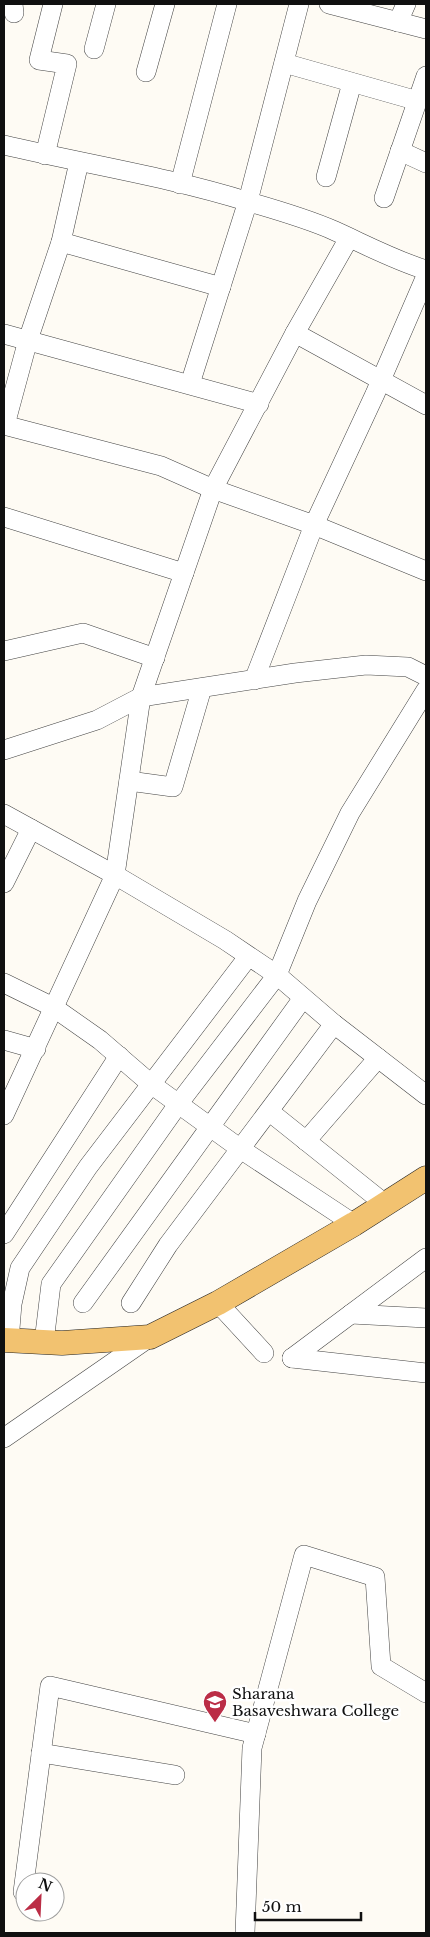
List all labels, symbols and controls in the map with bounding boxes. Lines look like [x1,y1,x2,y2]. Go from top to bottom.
place label: Sharana Basaveshwara College [232,1684,399,1720]
school or university icon: Sharana Basaveshwara College [202,1689,228,1723]
north arrow [15,1872,65,1922]
text: N [36,1874,55,1896]
scale bar [255,1890,361,1922]
text: 50 m [262,1897,302,1916]

